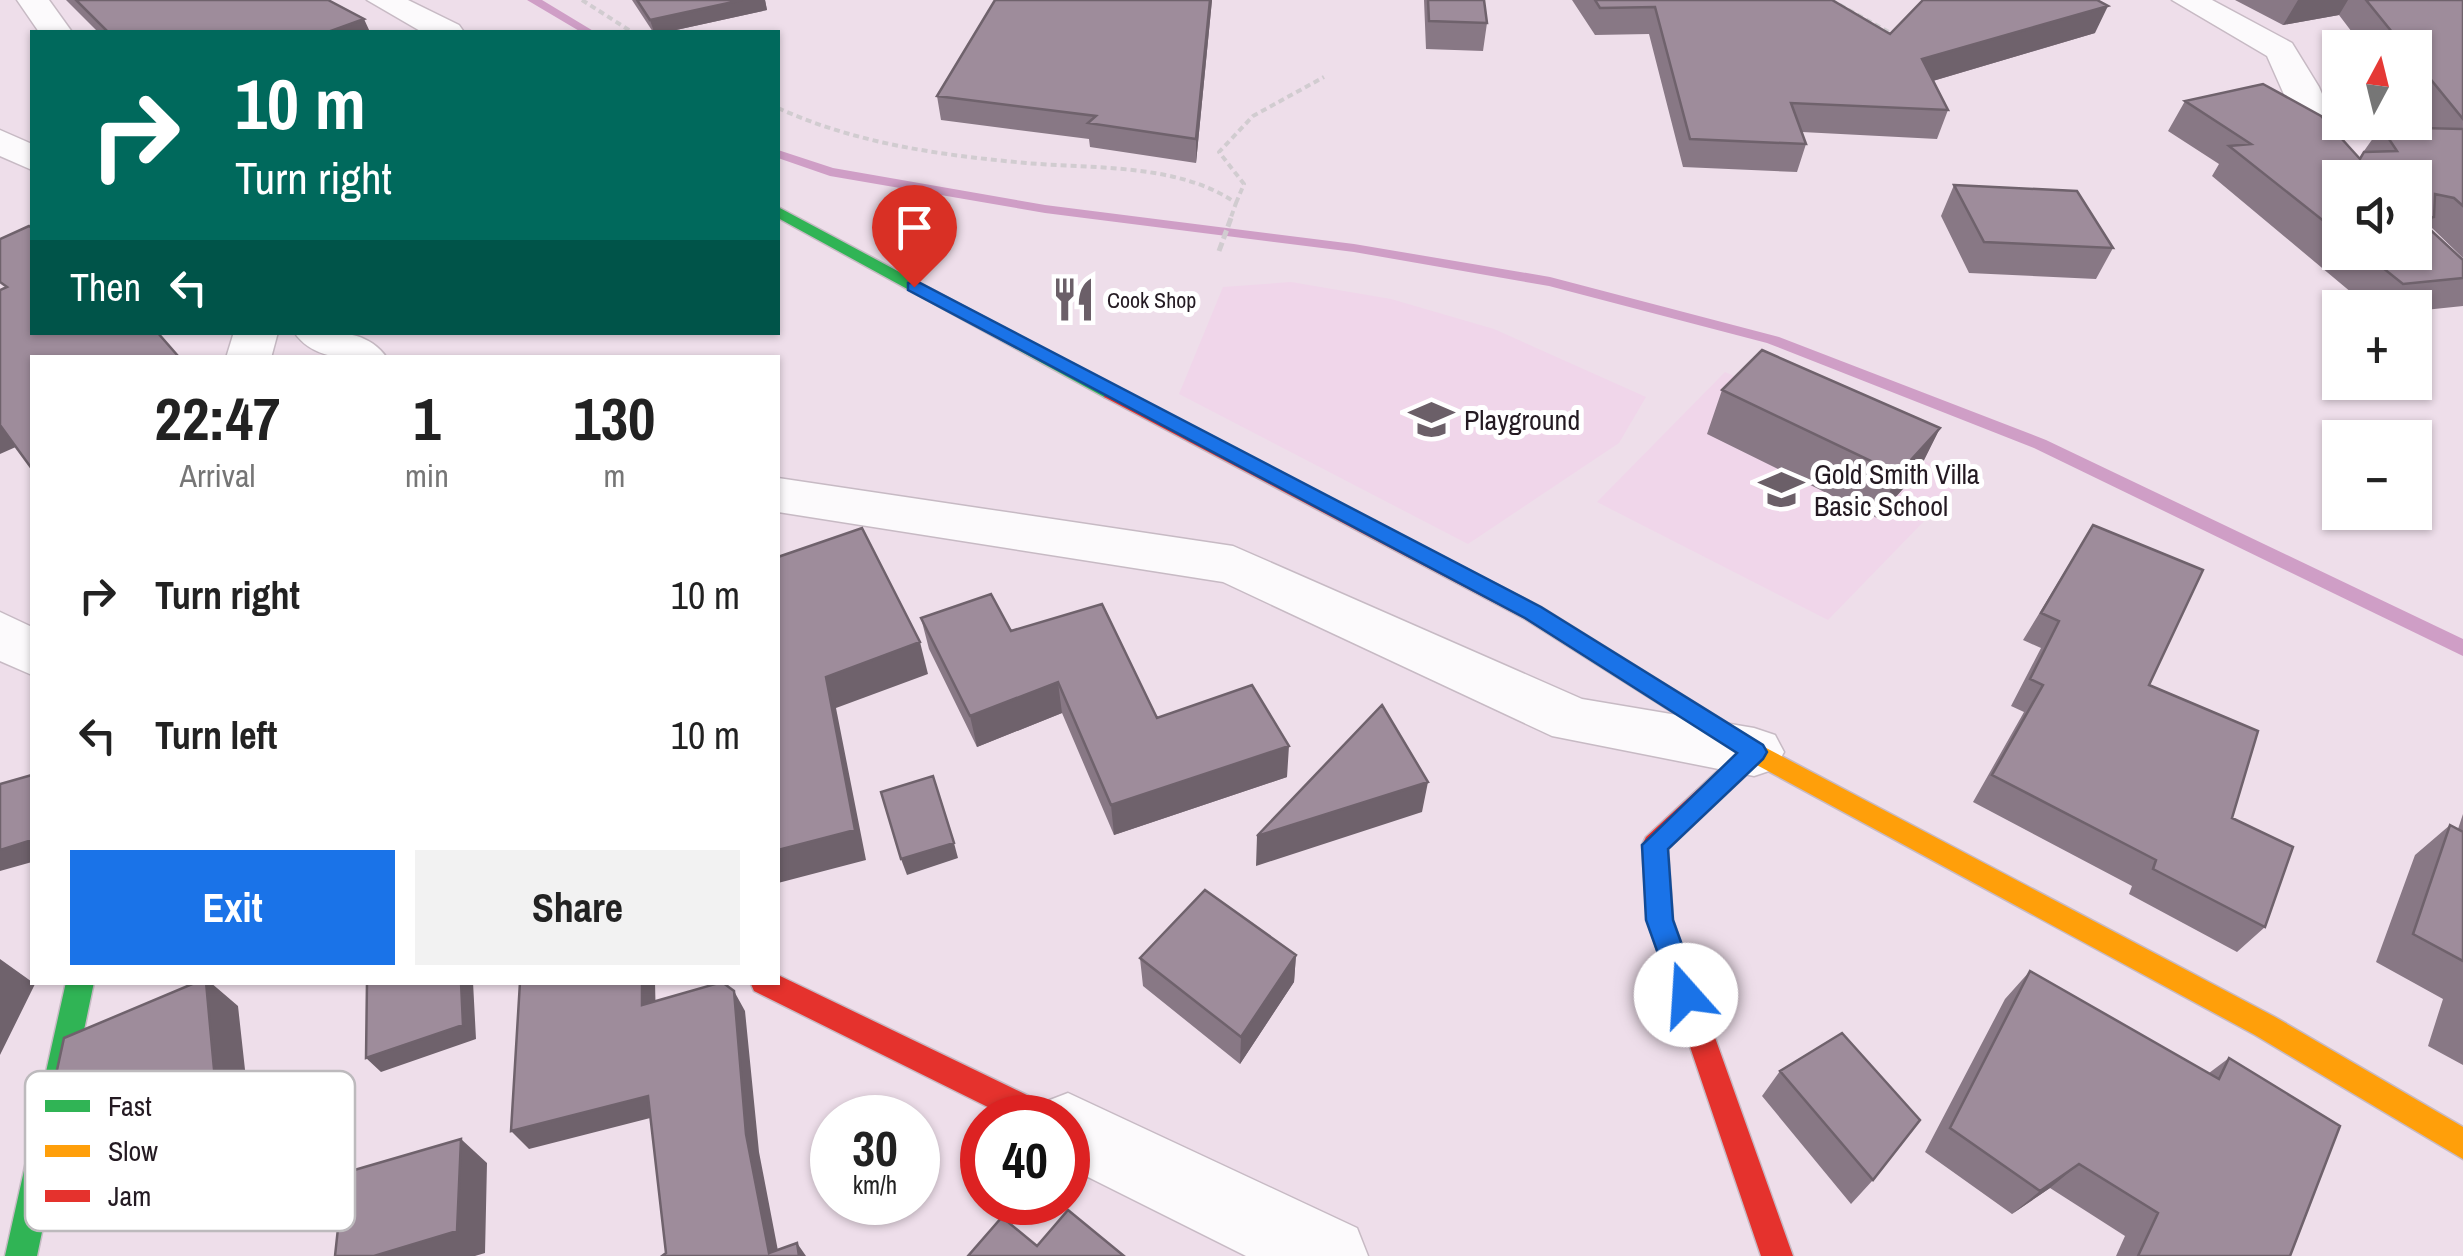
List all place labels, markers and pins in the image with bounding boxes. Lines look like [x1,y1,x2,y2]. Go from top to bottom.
pin [872,185,957,288]
restaurant icon: Cook Shop [1050,276,1098,324]
place label: Cook Shop [1107,285,1196,315]
school or university icon: Playground [1407,396,1455,444]
place label: Playground [1464,401,1580,439]
place label: Gold Smith Villa Basic School [1814,455,1980,525]
school or university icon: Gold Smith Villa Basic School [1757,466,1805,514]

